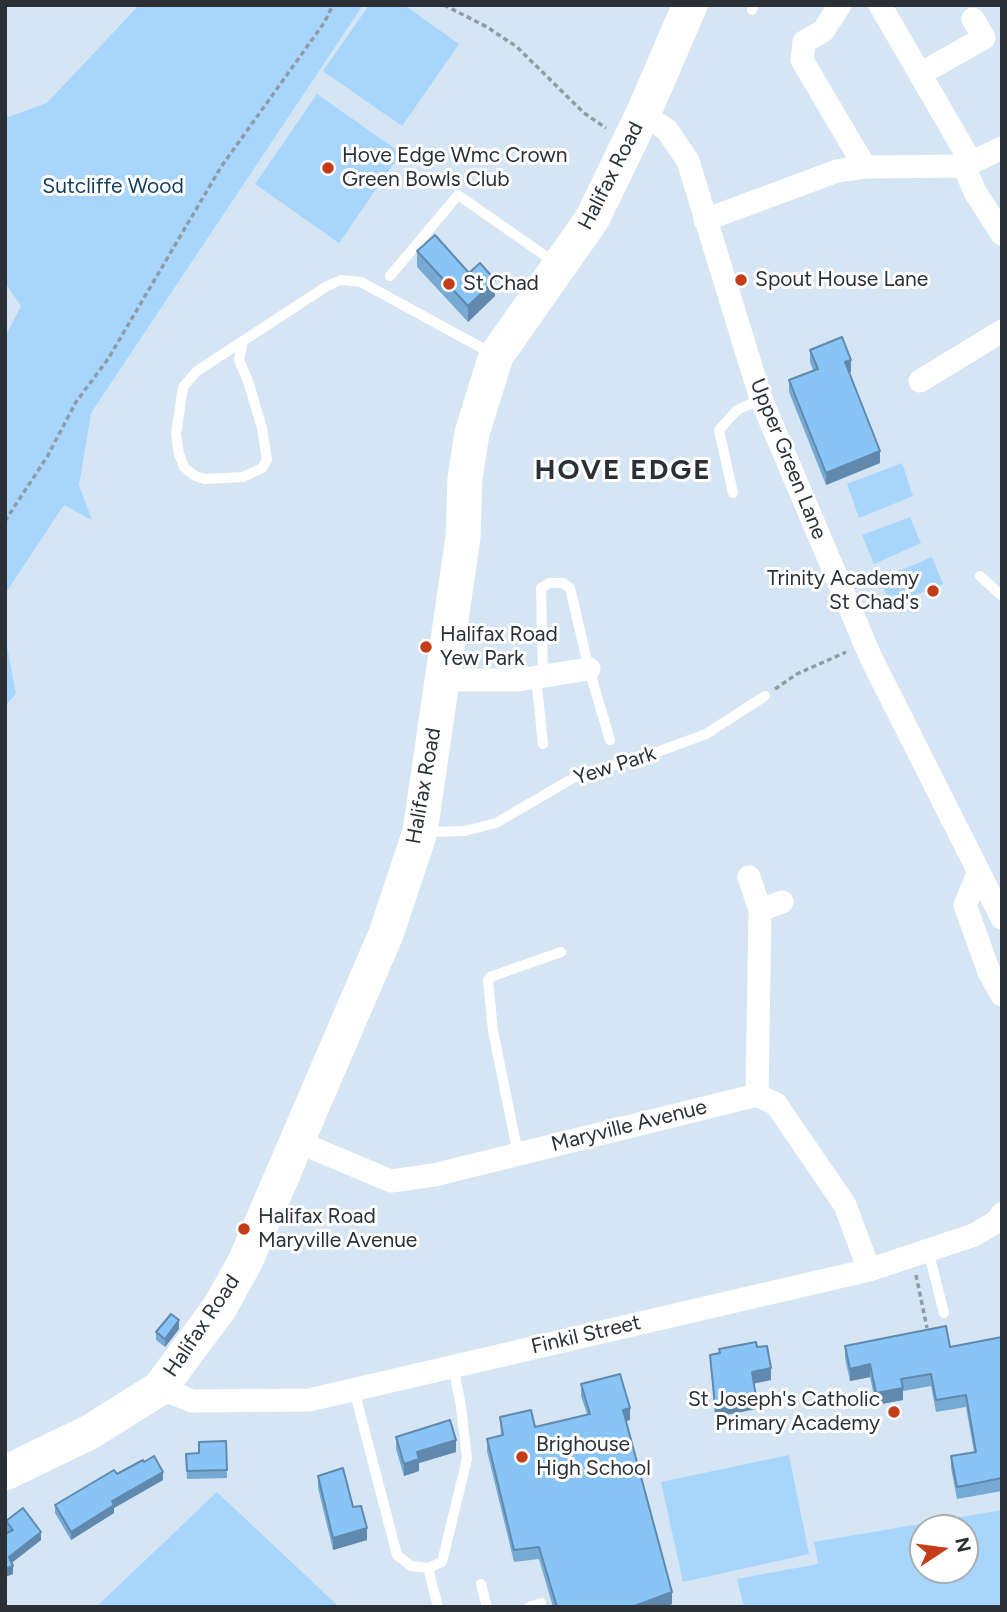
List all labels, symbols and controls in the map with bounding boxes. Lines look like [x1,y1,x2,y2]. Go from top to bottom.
street label: Halifax Road [573,118,649,234]
place label: Hove Edge Wmc Crown Green Bowls Club [342,143,568,193]
marker: Hove Edge Wmc Crown Green Bowls Club [320,160,336,176]
park label: Sutcliffe Wood [42,174,184,200]
place label: Spout House Lane [755,267,928,293]
place label: St Chad [463,271,539,297]
marker: Spout House Lane [733,272,749,288]
marker: St Chad [441,276,457,292]
street label: Upper Green Lane [744,375,832,543]
district label: HOVE EDGE [536,454,710,488]
place label: Trinity Academy St Chad's [767,566,919,616]
marker: Trinity Academy St Chad's [925,583,941,599]
place label: Halifax Road Yew Park [440,622,558,672]
marker: Halifax Road Yew Park [418,639,434,655]
street label: Halifax Road [401,726,447,846]
street label: Yew Park [571,741,659,791]
street label: Maryville Avenue [549,1095,709,1157]
place label: Halifax Road Maryville Avenue [258,1204,417,1254]
marker: Halifax Road Maryville Avenue [236,1221,252,1237]
street label: Halifax Road [159,1270,245,1382]
street label: Finkil Street [529,1310,643,1360]
place label: St Joseph's Catholic Primary Academy [688,1387,880,1437]
marker: St Joseph's Catholic Primary Academy [886,1404,902,1420]
place label: Brighouse High School [536,1432,651,1482]
marker: Brighouse High School [514,1449,530,1465]
north arrow [909,1514,979,1584]
text: N [950,1535,976,1554]

